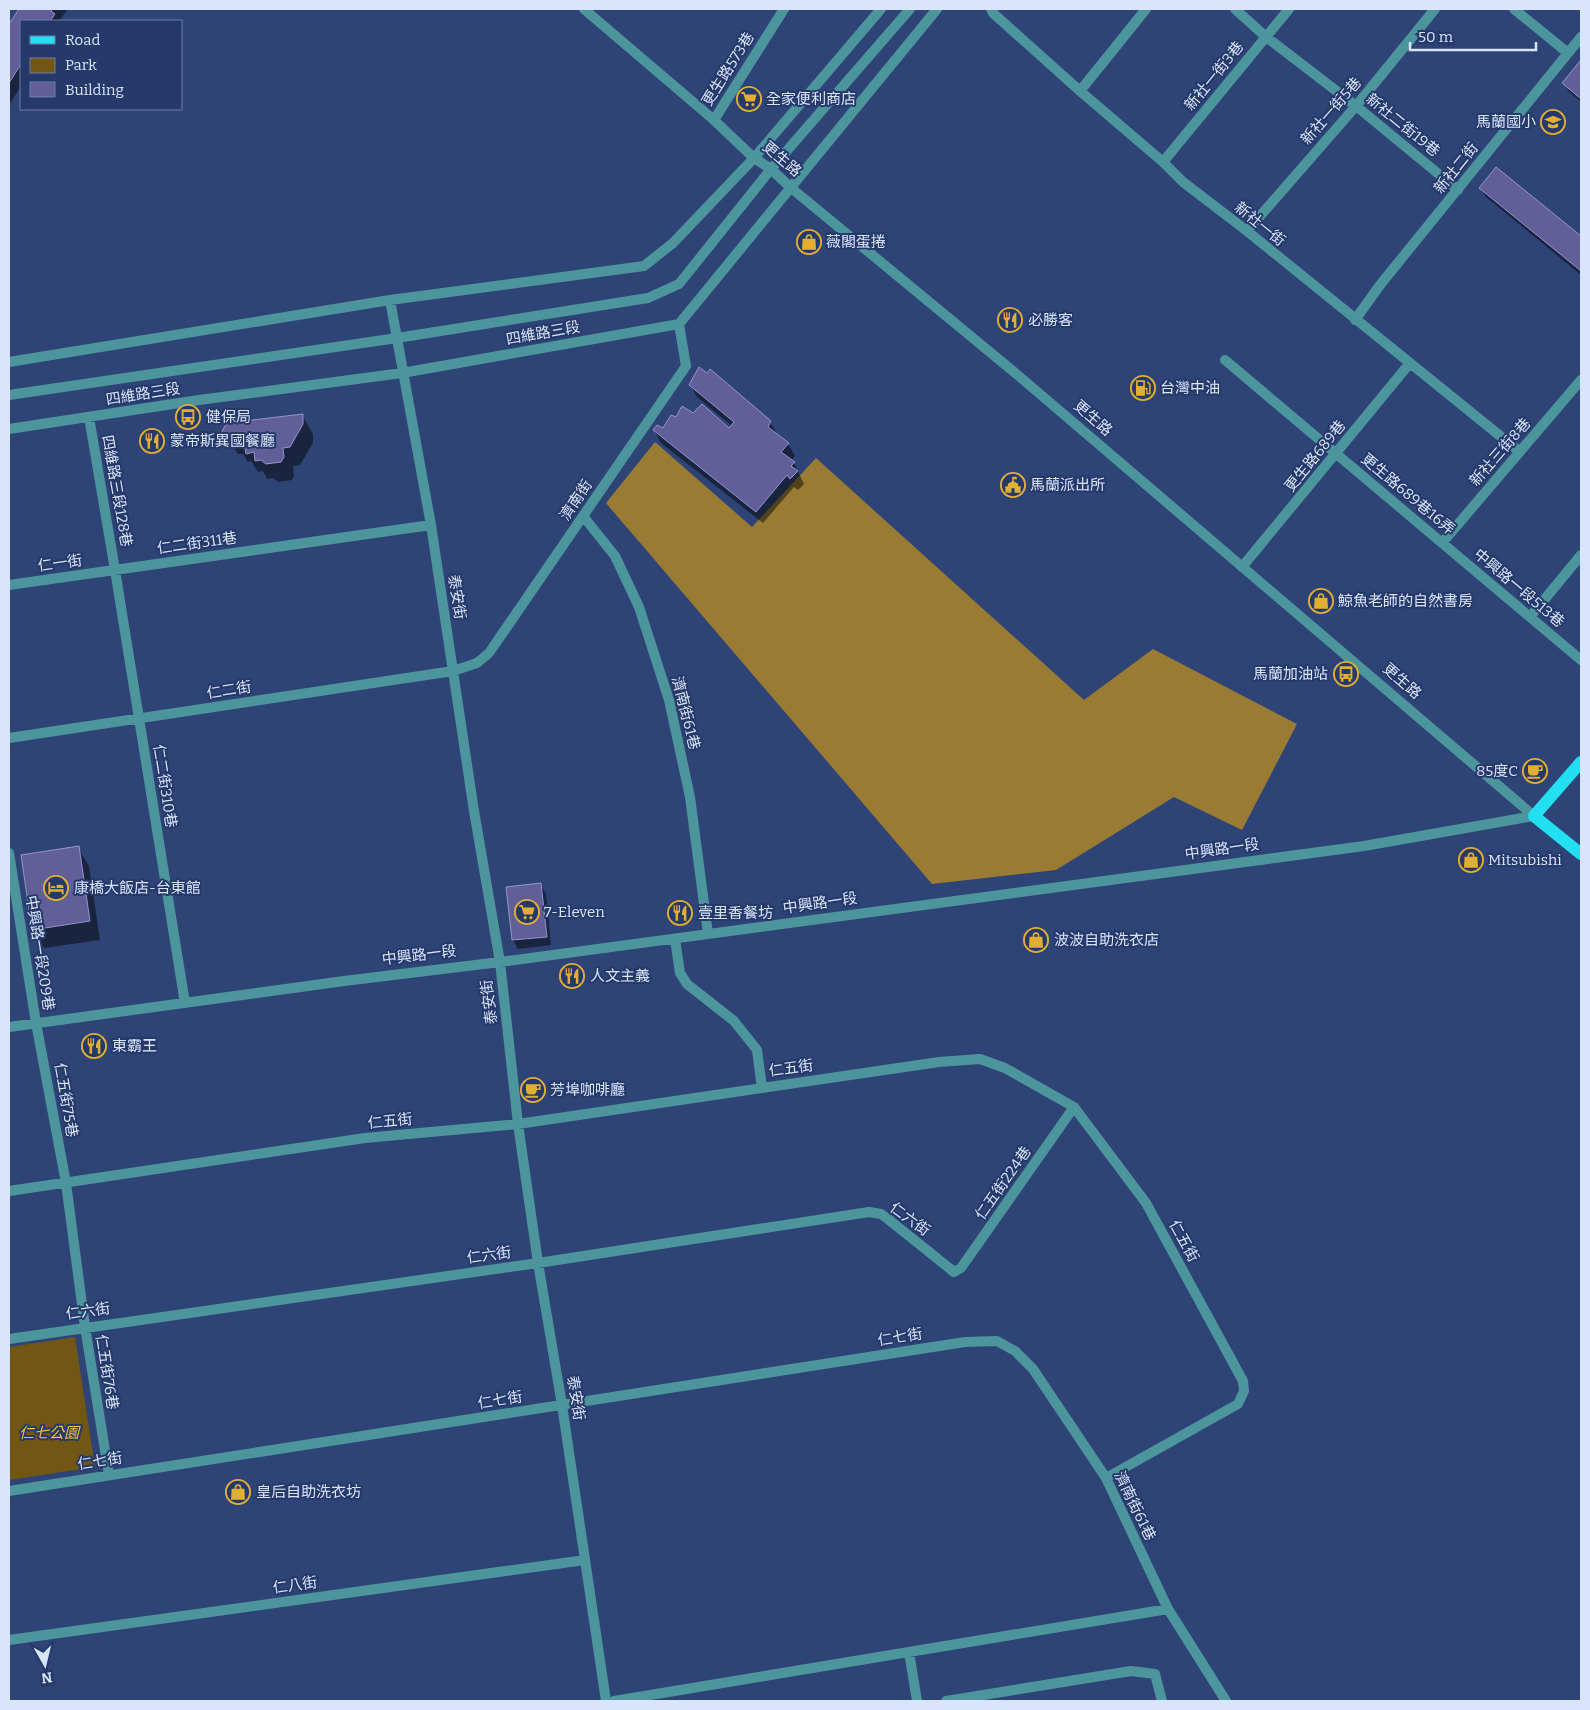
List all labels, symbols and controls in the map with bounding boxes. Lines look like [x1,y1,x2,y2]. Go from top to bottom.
legend [20,20,182,110]
scale bar [1410,20,1536,52]
text: 50 m [1418,28,1454,46]
street label: 更生路573巷 [698,29,758,109]
text: Road [65,31,100,49]
street label: 新社一街3巷 [1181,38,1247,114]
text: Park [65,56,97,74]
street label: 新社一街5巷 [1297,74,1365,148]
text: Building [65,81,124,99]
supermarket icon: 全家便利商店 [736,86,762,112]
place label: 全家便利商店 [766,90,856,108]
street label: 新社二街19巷 [1362,90,1444,160]
school or university icon: 馬蘭國小 [1540,109,1566,135]
place label: 馬蘭國小 [1476,113,1536,131]
street label: 更生路 [759,138,805,180]
street label: 新社二街 [1430,139,1482,197]
street label: 新社一街 [1231,198,1289,250]
shop icon: 薇閣蛋捲 [796,229,822,255]
place label: 薇閣蛋捲 [826,233,886,251]
restaurant icon: 必勝客 [997,307,1023,333]
place label: 必勝客 [1028,311,1073,329]
street label: 四維路三段 [504,318,582,348]
fuel station icon: 台灣中油 [1130,375,1156,401]
street label: 四維路三段 [105,379,181,409]
place label: 台灣中油 [1160,379,1220,397]
street label: 更生路 [1070,396,1116,440]
bus stop icon: 健保局 [175,404,201,430]
place label: 健保局 [206,408,251,426]
street label: 新社三街8巷 [1466,414,1534,490]
street label: 更生路689巷 [1281,417,1349,495]
restaurant icon: 蒙帝斯異國餐廳 [139,428,165,454]
place label: 蒙帝斯異國餐廳 [170,432,275,450]
street label: 四維路三段128巷 [98,434,136,548]
street label: 更生路689巷16弄 [1358,450,1458,538]
public building icon: 馬蘭派出所 [1000,472,1026,498]
street label: 濟南街 [556,476,596,524]
place label: 馬蘭派出所 [1030,476,1105,494]
street label: 仁二街311巷 [156,528,238,558]
street label: 中興路一段513巷 [1470,545,1568,631]
street label: 仁一街 [36,551,84,575]
street label: 泰安街 [445,573,469,621]
shop icon: 鯨魚老師的自然書房 [1308,588,1334,614]
place label: 鯨魚老師的自然書房 [1338,592,1473,610]
street label: 更生路 [1379,659,1425,703]
bus stop icon: 馬蘭加油站 [1333,661,1359,687]
place label: 馬蘭加油站 [1253,665,1328,683]
street label: 濟南街61巷 [668,675,704,751]
street label: 仁二街 [205,678,253,702]
street label: 仁二街310巷 [150,743,180,829]
cafe icon: 85度C [1522,758,1548,784]
place label: 85度C [1476,762,1518,780]
street label: 中興路一段 [1184,835,1260,863]
shop icon: Mitsubishi [1458,847,1484,873]
place label: Mitsubishi [1488,851,1562,869]
hotel icon: 康橋大飯店-台東館 [43,875,69,901]
place label: 康橋大飯店-台東館 [74,879,201,897]
street label: 中興路一段 [782,889,858,917]
street label: 中興路一段209巷 [22,894,58,1012]
supermarket icon: 7-Eleven [514,899,540,925]
restaurant icon: 壹里香餐坊 [667,900,693,926]
place label: 7-Eleven [544,903,605,921]
place label: 壹里香餐坊 [698,904,773,922]
shop icon: 波波自助洗衣店 [1023,927,1049,953]
place label: 波波自助洗衣店 [1054,931,1159,949]
street label: 中興路一段 [381,941,457,969]
restaurant icon: 人文主義 [559,963,585,989]
place label: 人文主義 [590,967,650,985]
street label: 泰安街 [477,979,501,1025]
restaurant icon: 東霸王 [81,1033,107,1059]
place label: 東霸王 [112,1037,157,1055]
street label: 仁五街 [767,1056,815,1080]
street label: 仁五街75巷 [51,1061,81,1139]
cafe icon: 芳埠咖啡廳 [520,1077,546,1103]
place label: 芳埠咖啡廳 [550,1081,625,1099]
street label: 仁五街 [367,1110,413,1132]
street label: 仁五街224巷 [971,1143,1035,1223]
street label: 仁六街 [887,1198,933,1240]
street label: 仁五街 [1165,1217,1203,1265]
street label: 仁六街 [465,1243,513,1267]
street label: 仁六街 [64,1299,112,1323]
street label: 仁七街 [876,1325,924,1349]
street label: 仁五街76巷 [92,1333,122,1411]
street label: 泰安街 [564,1374,588,1422]
street label: 仁七街 [476,1388,524,1412]
park label: 仁七公園 [19,1424,81,1442]
street label: 仁七街 [76,1449,124,1473]
street label: 濟南街61巷 [1111,1468,1159,1544]
shop icon: 皇后自助洗衣坊 [225,1479,251,1505]
place label: 皇后自助洗衣坊 [256,1483,361,1501]
street label: 仁八街 [271,1573,319,1597]
north arrow [20,1640,70,1690]
text: N [40,1668,53,1687]

